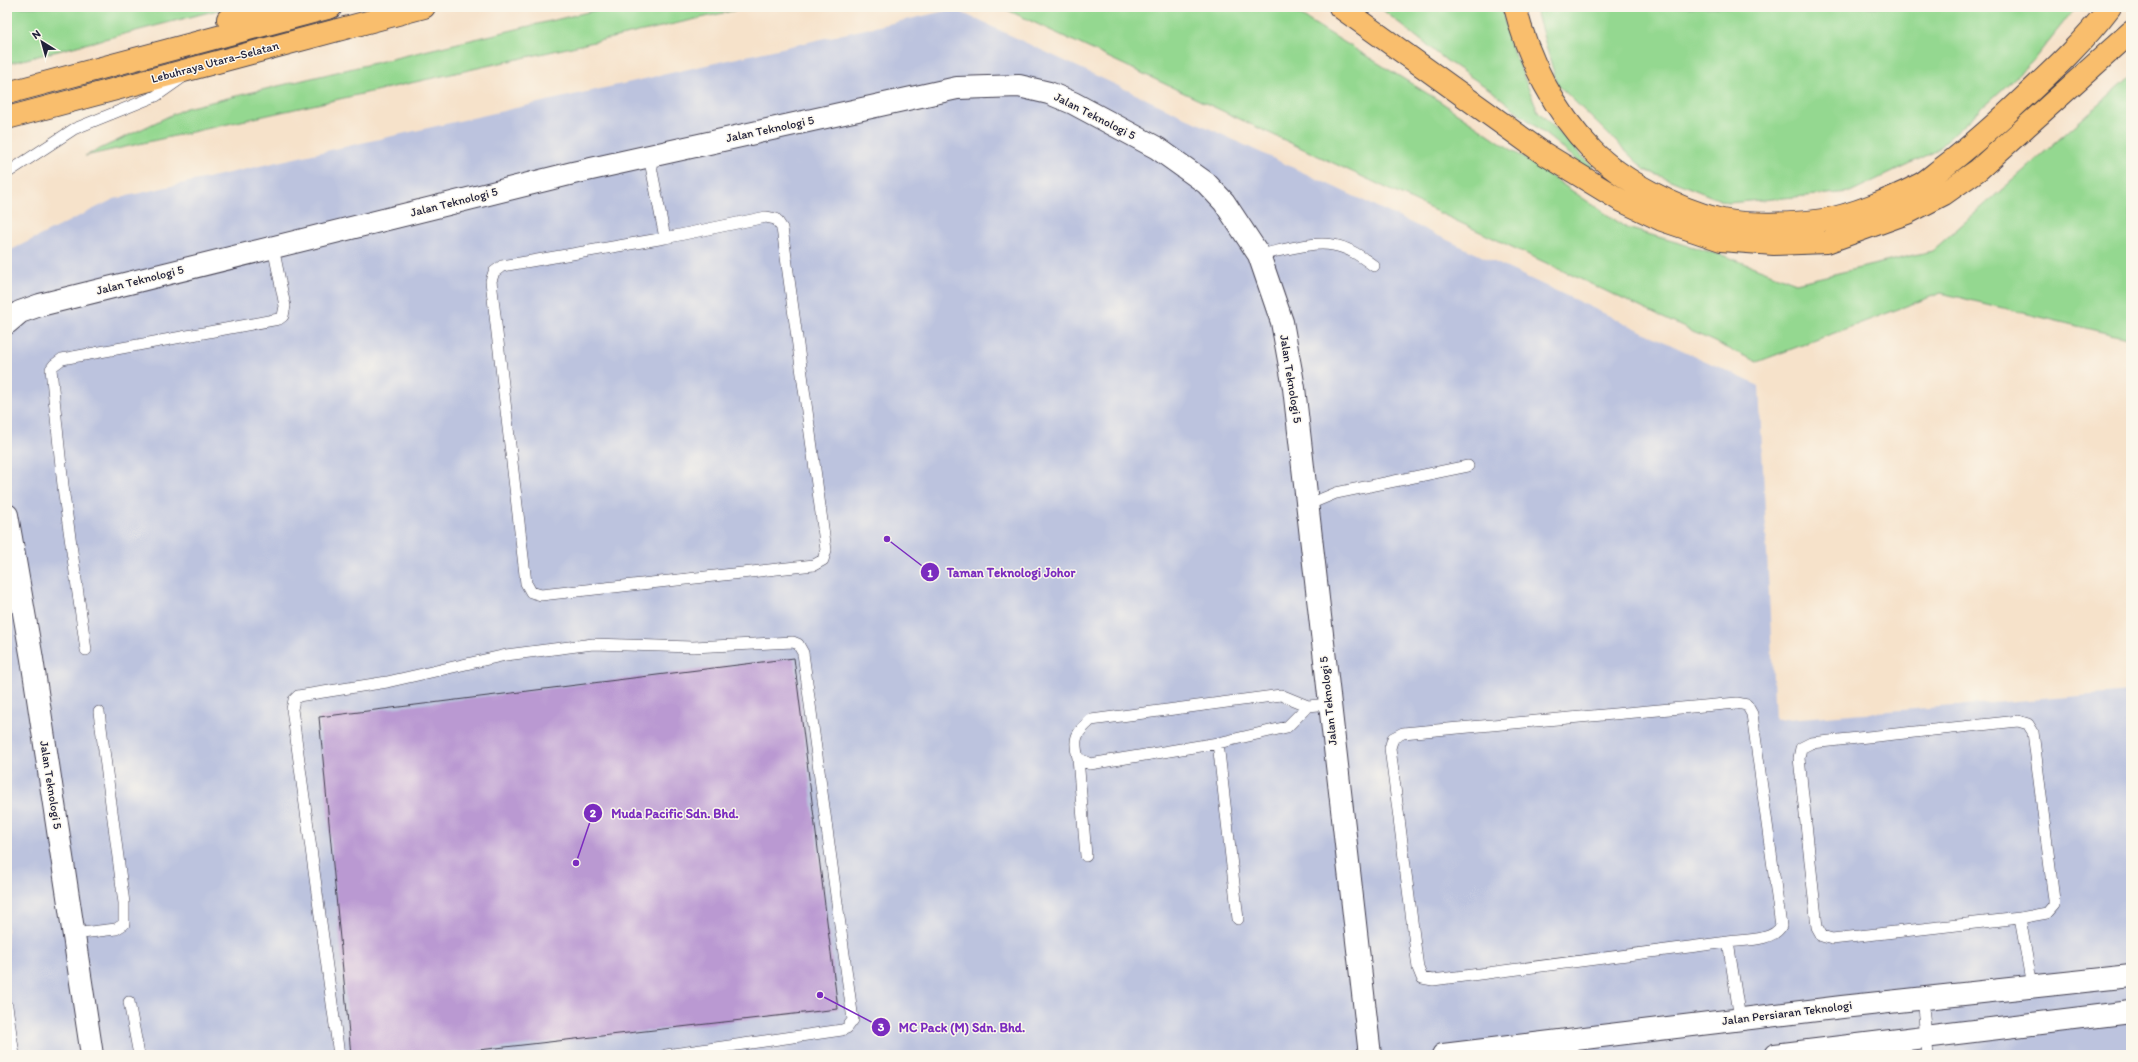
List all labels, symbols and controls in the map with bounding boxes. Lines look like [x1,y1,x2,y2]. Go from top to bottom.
north arrow [22,22,62,62]
text: N [29,27,43,42]
street label: Lebuhraya Utara–Selatan [150,38,281,86]
street label: Jalan Teknologi 5 [1052,89,1138,143]
street label: Jalan Teknologi 5 [725,113,815,145]
street label: Jalan Teknologi 5 [409,184,499,220]
street label: Jalan Teknologi 5 [95,262,185,298]
street label: Jalan Teknologi 5 [1277,334,1305,424]
callout: Taman Teknologi Johor [920,560,1082,585]
text: Taman Teknologi Johor [946,565,1076,581]
text: 1 [927,566,933,580]
street label: Jalan Teknologi 5 [1316,656,1340,746]
street label: Jalan Teknologi 5 [37,740,65,830]
callout: Muda Pacific Sdn. Bhd. [583,801,746,826]
text: 2 [590,806,597,820]
text: Muda Pacific Sdn. Bhd. [611,806,739,821]
street label: Jalan Persiaran Teknologi [1721,998,1853,1028]
callout: MC Pack (M) Sdn. Bhd. [871,1015,1033,1040]
text: 3 [878,1020,885,1034]
text: MC Pack (M) Sdn. Bhd. [899,1020,1025,1036]

